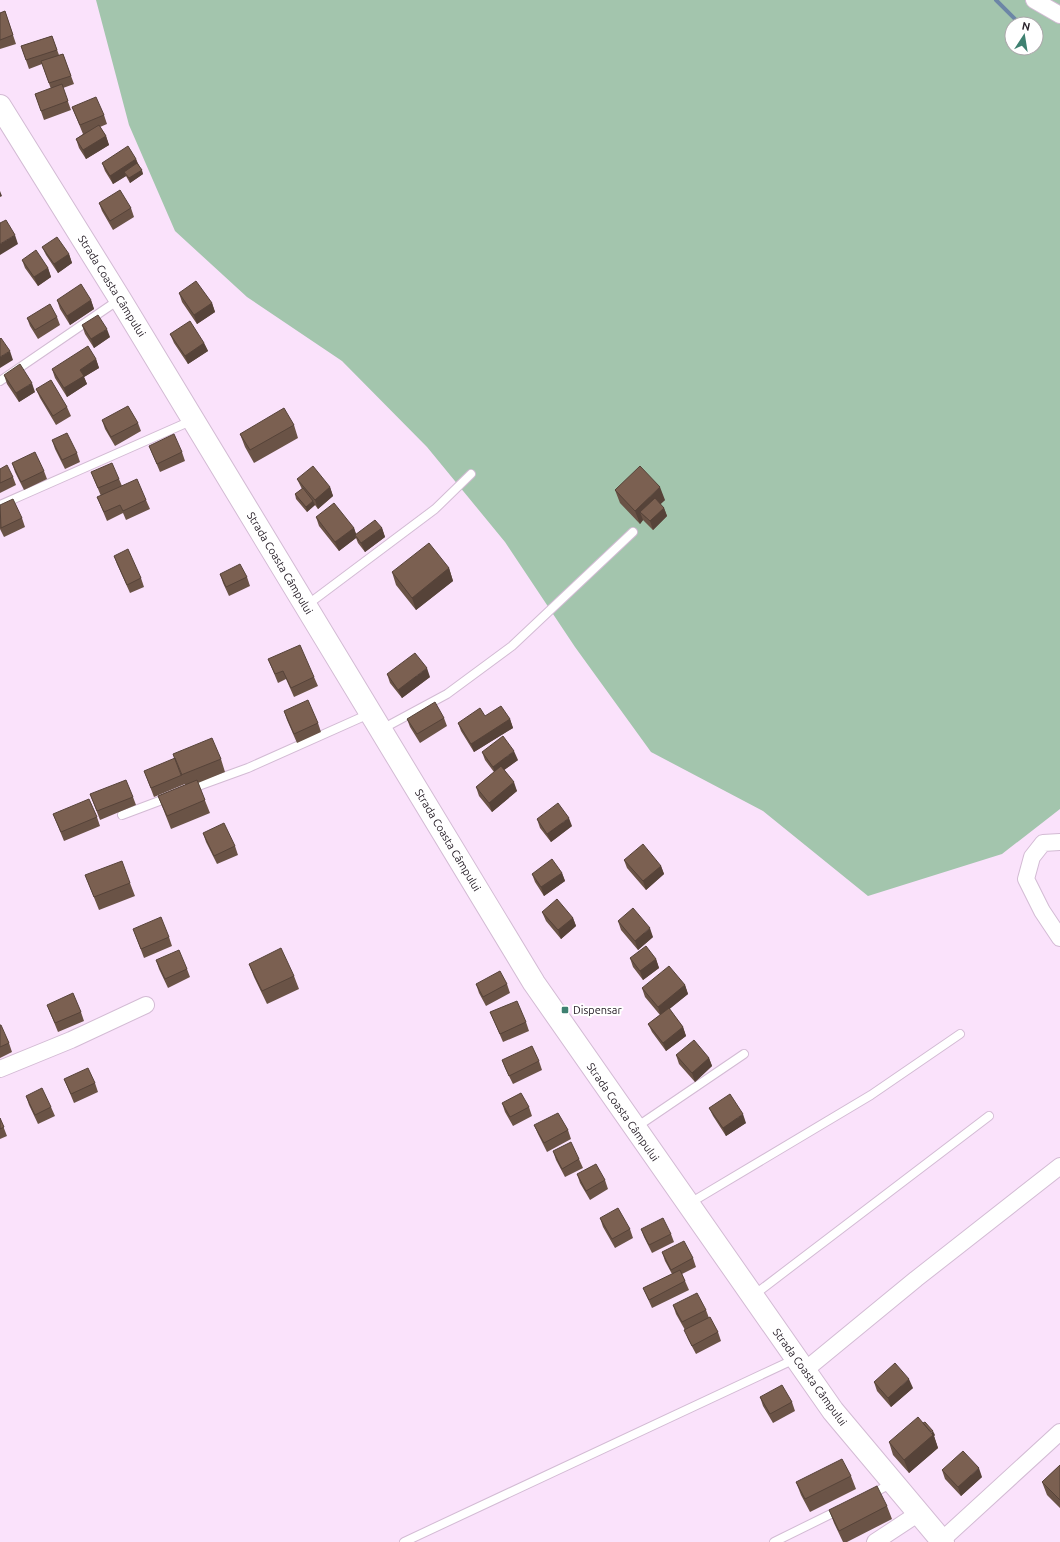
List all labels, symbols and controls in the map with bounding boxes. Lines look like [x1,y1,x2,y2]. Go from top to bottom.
north arrow [1004,16,1044,56]
text: N [1021,19,1031,33]
street label: Strada Coasta Câmpului [76,233,148,339]
street label: Strada Coasta Câmpului [245,510,315,616]
street label: Strada Coasta Câmpului [413,787,483,893]
place label: Dispensar [573,1004,622,1016]
marker: Dispensar [560,1005,570,1015]
street label: Strada Coasta Câmpului [585,1061,661,1163]
street label: Strada Coasta Câmpului [771,1326,849,1428]

